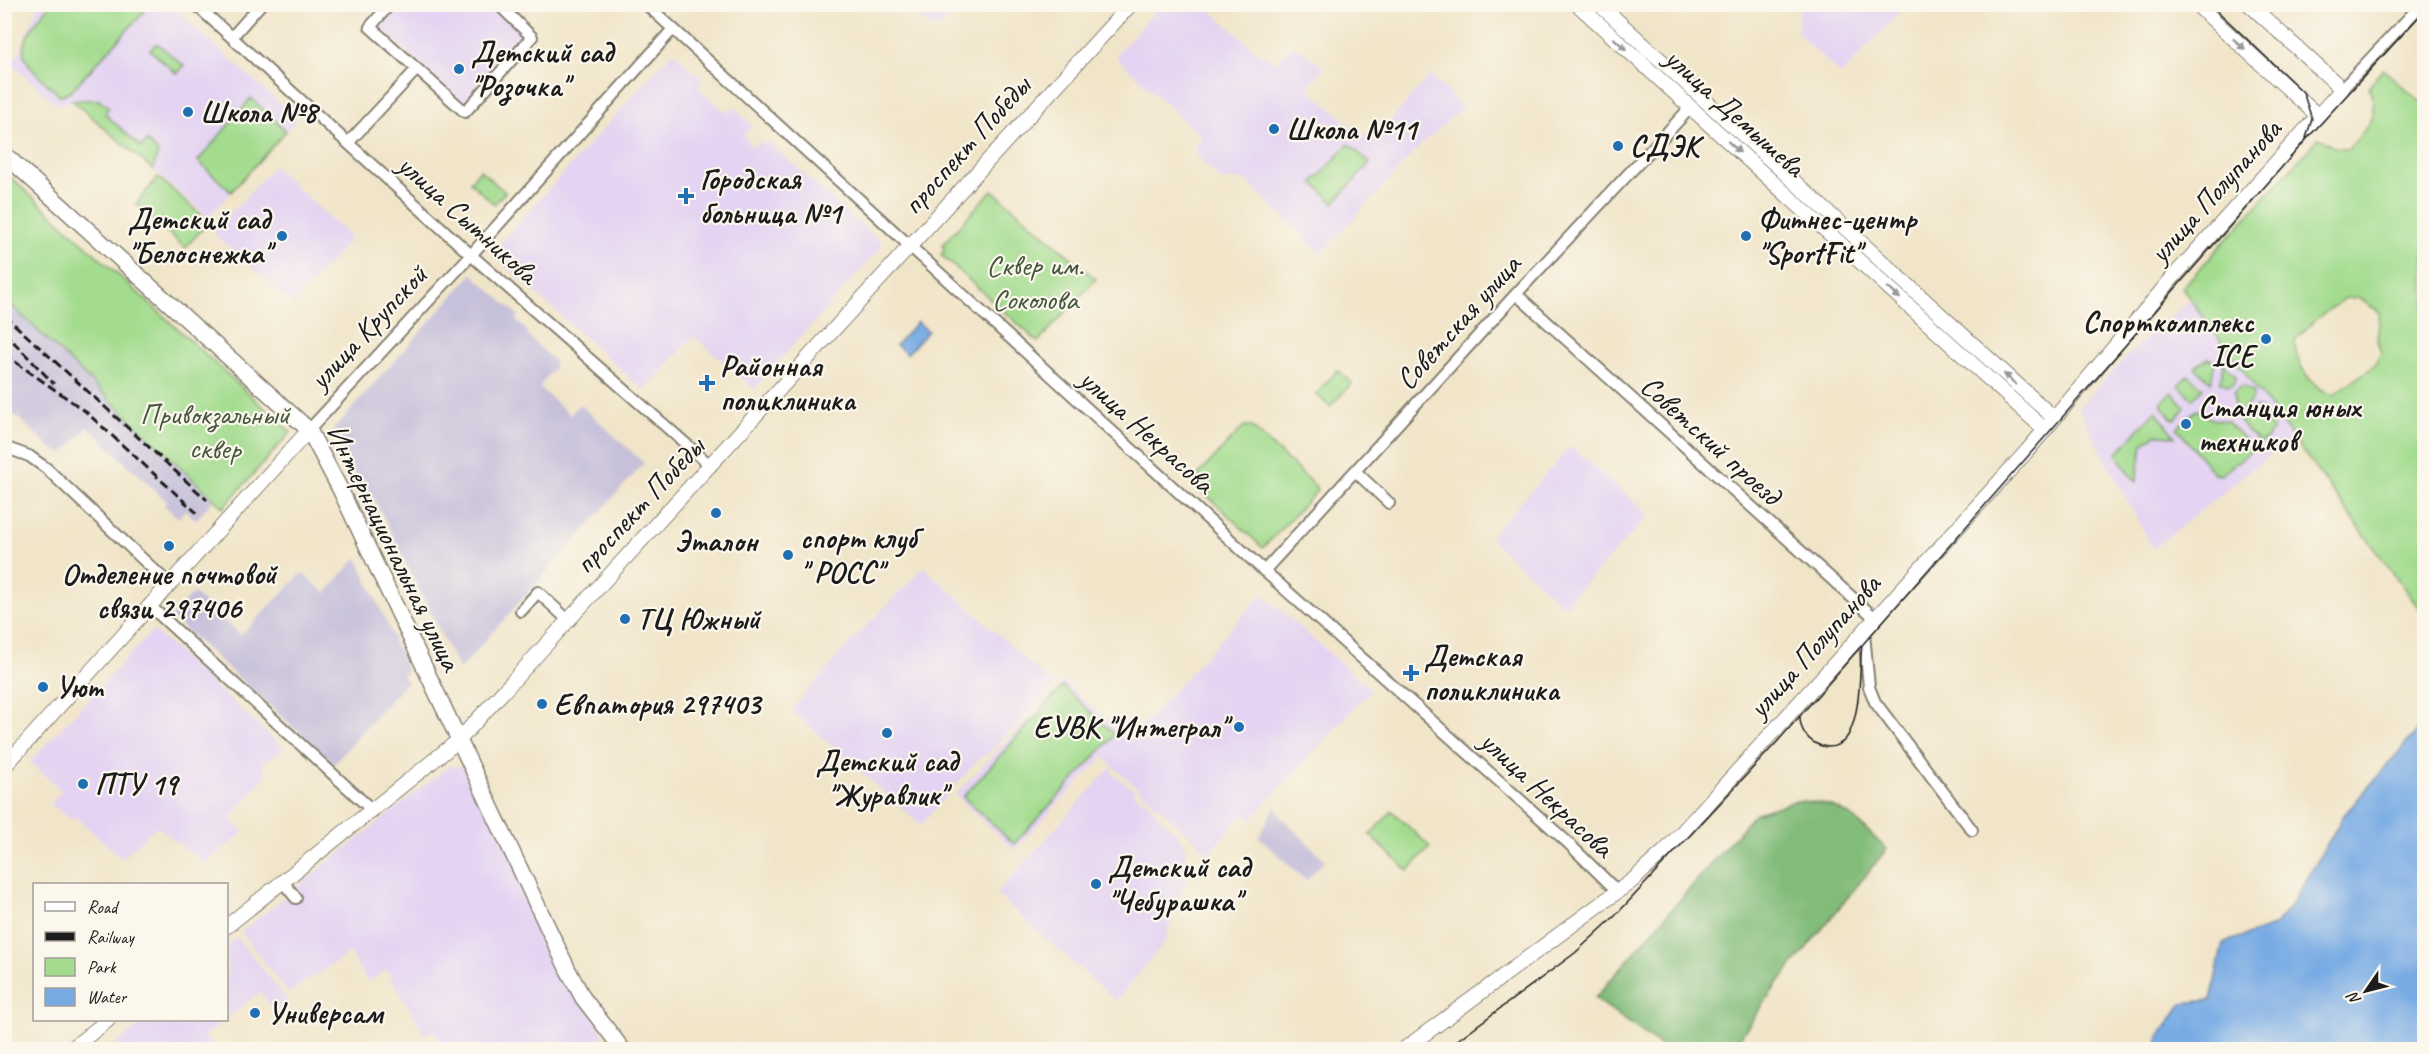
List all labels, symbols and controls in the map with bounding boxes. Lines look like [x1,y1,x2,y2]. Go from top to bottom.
place label: Детский сад "Розочка" [471,33,616,106]
one-way arrow [1612,37,1627,50]
one-way arrow [2232,37,2247,51]
street label: улица Демышева [1655,38,1815,186]
marker: Детский сад "Розочка" [452,62,466,76]
street label: проспект Победы [894,66,1040,223]
place label: Школа №8 [200,93,321,131]
marker: Школа №8 [181,105,195,119]
place label: Школа №11 [1286,110,1420,148]
street label: улица Полупанова [2139,110,2291,272]
marker: Школа №11 [1267,122,1281,136]
place label: СДЭК [1630,127,1705,165]
marker: СДЭК [1611,139,1625,153]
one-way arrow [1726,140,1741,153]
street label: улица Сытникова [388,144,548,294]
place label: Городская больница №1 [700,160,844,232]
marker: Городская больница №1 [677,187,695,205]
place label: Детский сад "Белоснежка" [128,200,277,272]
place label: Фитнес-центр "SportFit" [1758,200,1919,272]
marker: Детский сад "Белоснежка" [275,229,289,243]
marker: Фитнес-центр "SportFit" [1739,229,1753,243]
street label: Советская улица [1387,245,1530,398]
park label: Сквер им. Соколова [986,246,1084,318]
street label: улица Крупской [299,255,437,399]
one-way arrow [1887,285,1901,299]
place label: Спорткомплекс ICE [2083,303,2259,375]
marker: Спорткомплекс ICE [2259,332,2273,346]
place label: Районная поликлиника [720,347,857,419]
street label: улица Некрасова [1070,359,1224,503]
street label: Советский проезд [1633,367,1791,515]
one-way arrow [2004,373,2018,387]
marker: Районная поликлиника [698,374,716,392]
place label: Станция юных техников [2198,388,2363,460]
park label: Привокзальный сквер [140,395,291,467]
street label: Интернациональная улица [318,417,471,678]
marker: Станция юных техников [2179,417,2193,431]
street label: проспект Победы [566,427,714,582]
marker: Эталон [709,506,723,520]
place label: спорт клуб " РОСС" [800,519,924,591]
place label: Эталон [675,522,760,560]
marker: Отделение почтовой связи 297406 [162,539,176,553]
marker: спорт клуб " РОСС" [781,548,795,562]
place label: Отделение почтовой связи 297406 [62,555,278,627]
street label: улица Полупанова [1738,565,1890,727]
place label: ТЦ Южный [637,600,762,638]
marker: ТЦ Южный [618,612,632,626]
place label: Детская поликлиника [1424,637,1561,709]
marker: Детская поликлиника [1402,664,1420,682]
place label: Уют [55,668,105,706]
marker: Уют [36,680,50,694]
place label: Евпатория 297403 [554,685,763,723]
marker: Евпатория 297403 [535,697,549,711]
place label: ЕУВК "Интеграл" [1033,708,1234,746]
marker: ЕУВК "Интеграл" [1232,720,1246,734]
street label: улица Некрасова [1471,721,1623,867]
marker: Детский сад "Журавлик" [880,726,894,740]
place label: Детский сад "Журавлик" [816,742,961,814]
place label: ПТУ 19 [95,765,181,803]
marker: ПТУ 19 [76,777,90,791]
place label: Детский сад "Чебурашка" [1108,848,1253,921]
marker: Детский сад "Чебурашка" [1089,877,1103,891]
legend [33,883,228,1021]
text: Road [87,896,120,918]
text: Railway [87,926,135,948]
text: Park [87,956,117,978]
north arrow [2336,961,2396,1021]
text: Water [87,986,128,1008]
text: N [2342,987,2366,1009]
place label: Универсам [267,994,385,1032]
marker: Универсам [248,1006,262,1020]

